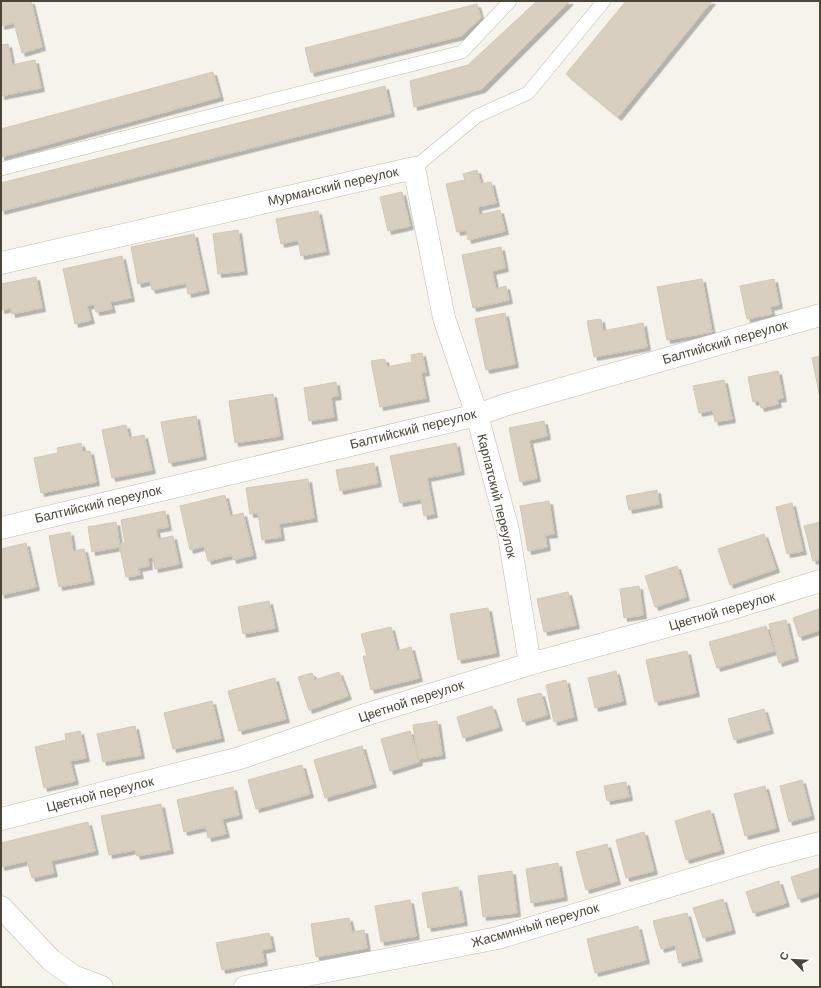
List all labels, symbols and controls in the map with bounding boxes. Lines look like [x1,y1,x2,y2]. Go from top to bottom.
street label: Мурманский переулок [266,164,400,208]
street label: Балтийский переулок [661,317,790,367]
street label: Балтийский переулок [348,406,478,452]
street label: Карпатский переулок [474,432,520,560]
street label: Балтийский переулок [33,482,163,526]
street label: Цветной переулок [667,589,777,633]
street label: Цветной переулок [356,677,466,725]
street label: Цветной переулок [45,773,155,815]
street label: Жасминный переулок [469,899,601,950]
north arrow [773,940,813,980]
text: С [777,950,791,962]

